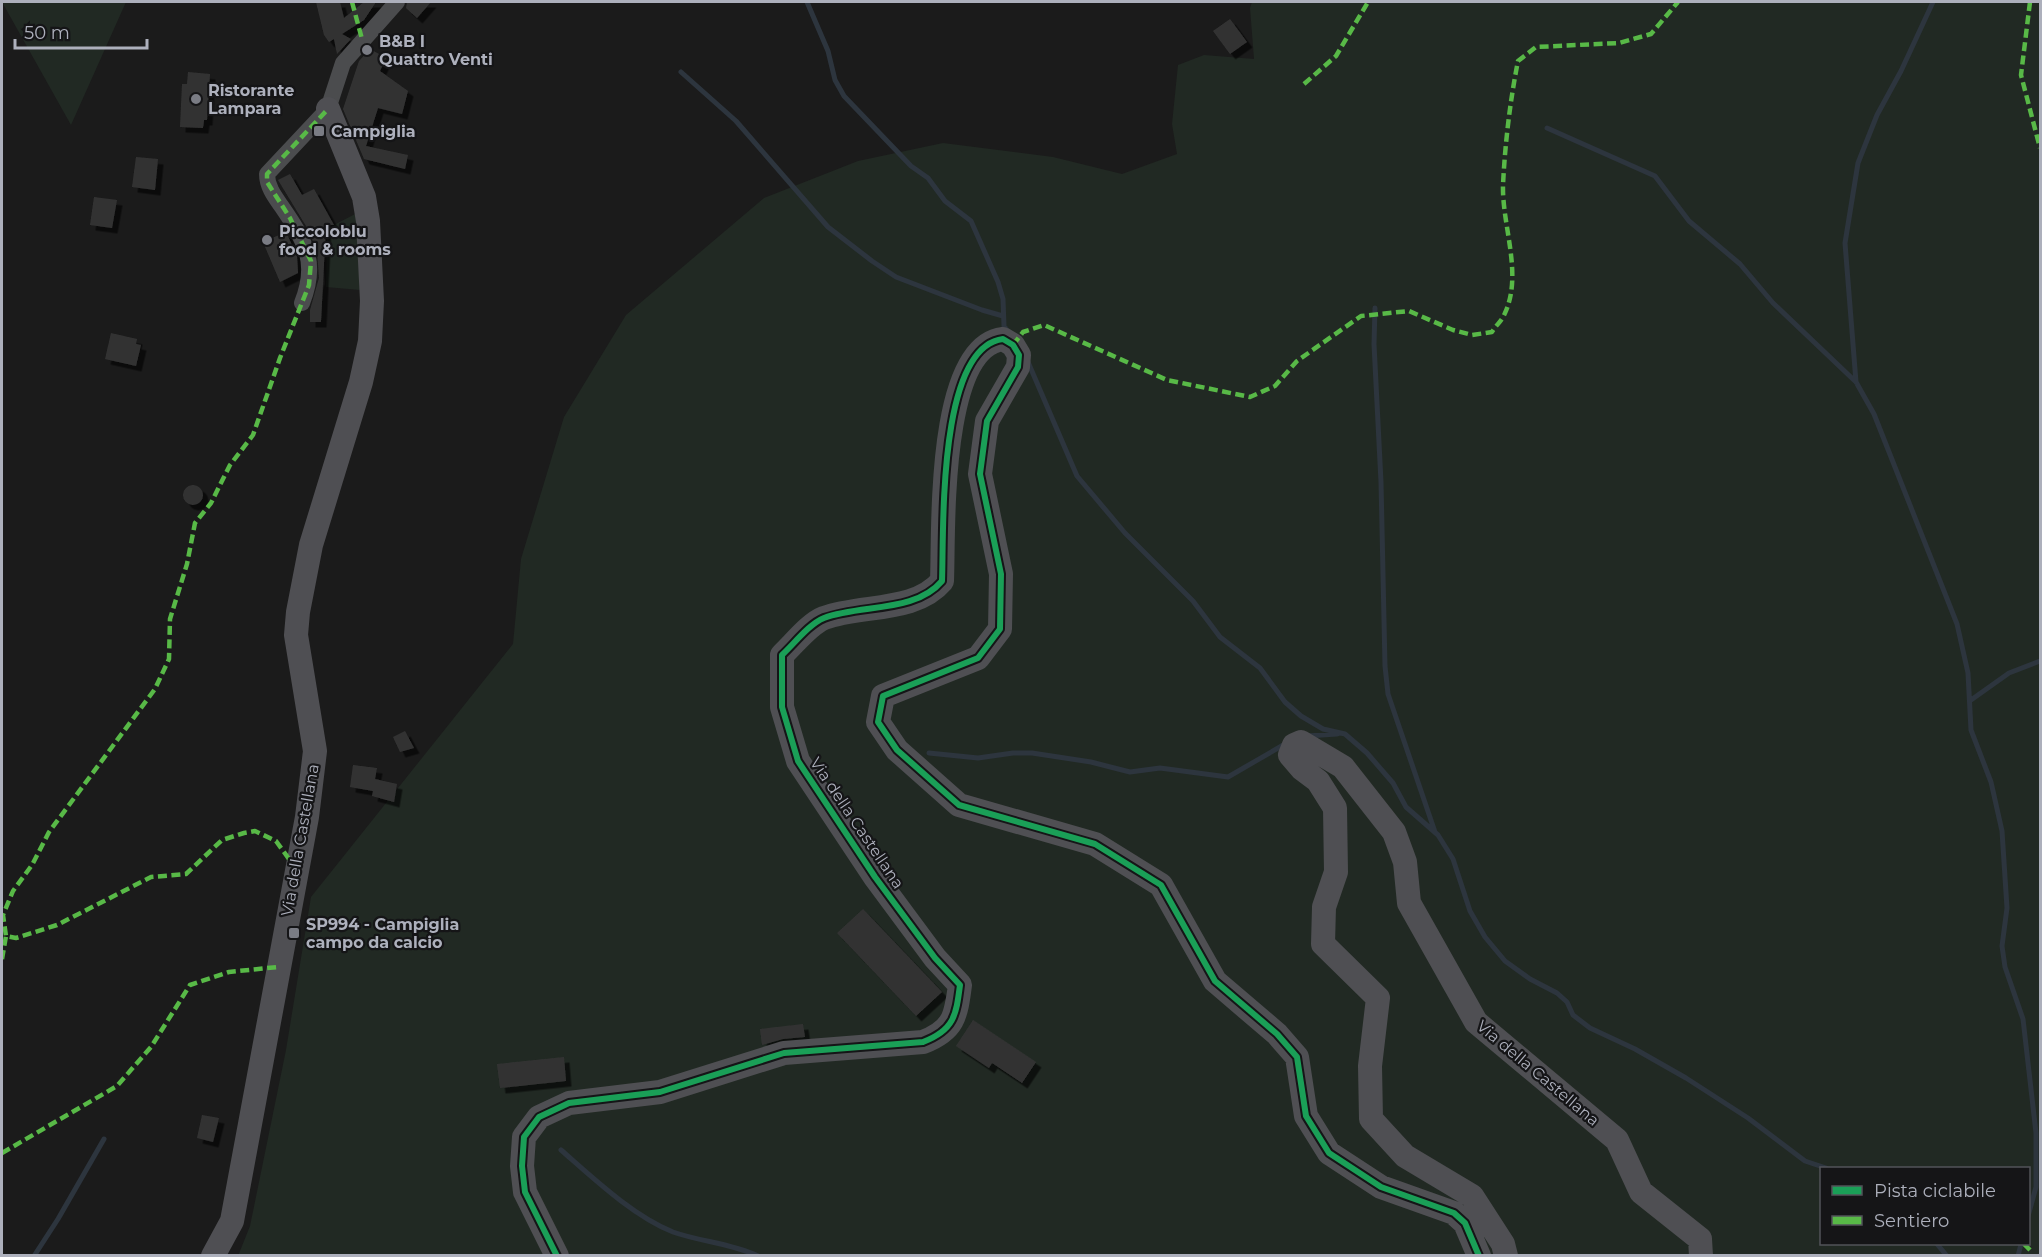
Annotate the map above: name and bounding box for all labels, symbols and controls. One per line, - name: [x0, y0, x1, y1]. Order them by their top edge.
- scale bar: [15, 12, 147, 50]
- text: 50 m: [24, 22, 70, 44]
- place label: B&B I Quattro Venti: [379, 32, 493, 69]
- marker: B&B I Quattro Venti: [360, 43, 374, 57]
- place label: Ristorante Lampara: [208, 81, 294, 118]
- marker: Ristorante Lampara: [189, 92, 203, 106]
- place label: Campiglia: [331, 122, 416, 141]
- marker: Campiglia: [312, 124, 326, 138]
- place label: Piccoloblu food & rooms: [279, 222, 391, 259]
- marker: Piccoloblu food & rooms: [260, 233, 274, 247]
- street label: Via della Castellana: [806, 754, 908, 892]
- street label: Via della Castellana: [277, 762, 323, 918]
- place label: SP994 - Campiglia campo da calcio: [306, 915, 459, 952]
- marker: SP994 - Campiglia campo da calcio: [287, 926, 301, 940]
- street label: Via della Castellana: [1473, 1016, 1603, 1130]
- legend: [1820, 1167, 2030, 1245]
- text: Pista ciclabile: [1874, 1180, 1996, 1202]
- text: Sentiero: [1874, 1210, 1949, 1232]

